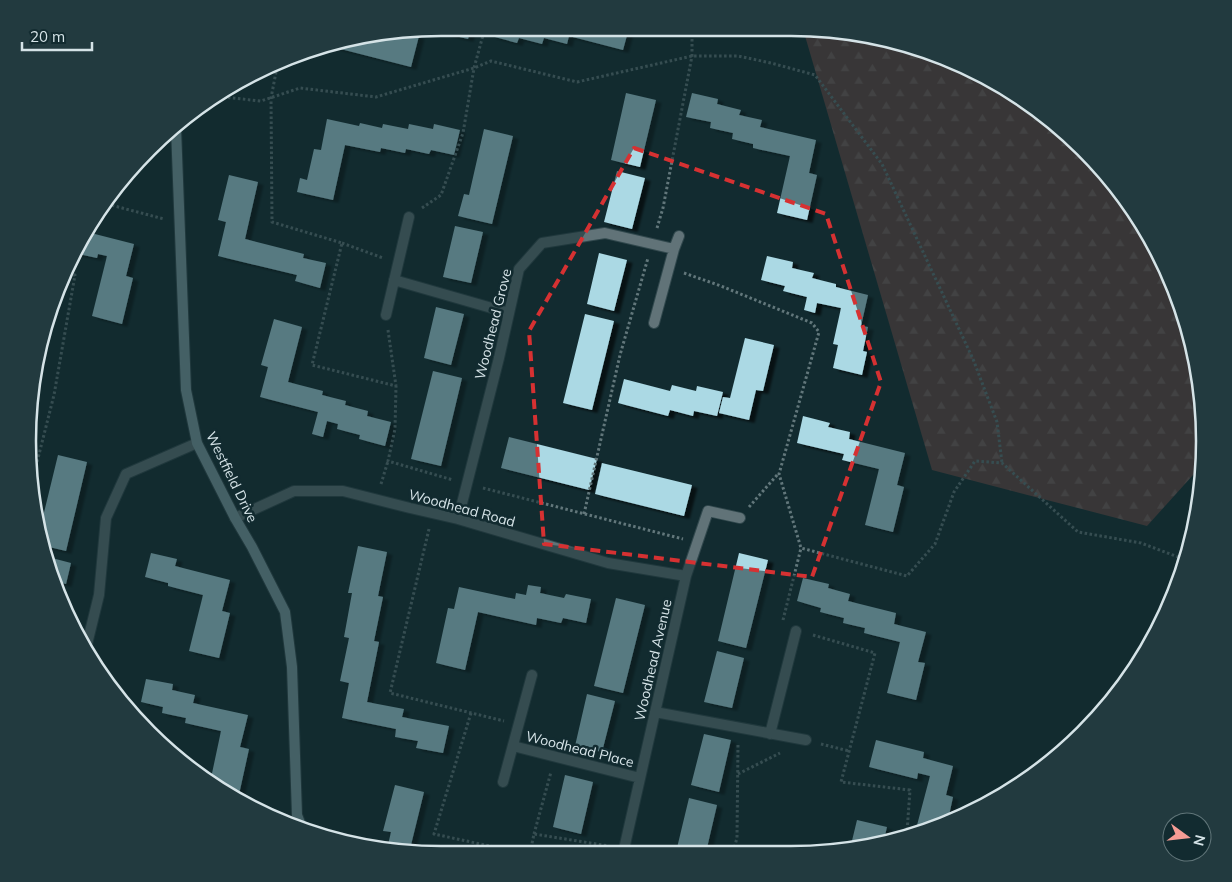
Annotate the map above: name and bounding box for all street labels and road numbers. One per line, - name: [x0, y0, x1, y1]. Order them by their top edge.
- street label: Woodhead Grove: [471, 267, 515, 381]
- street label: Westfield Drive: [202, 429, 262, 525]
- street label: Woodhead Road: [407, 485, 517, 531]
- street label: Woodhead Avenue: [630, 597, 676, 723]
- street label: Woodhead Place: [524, 727, 636, 771]

